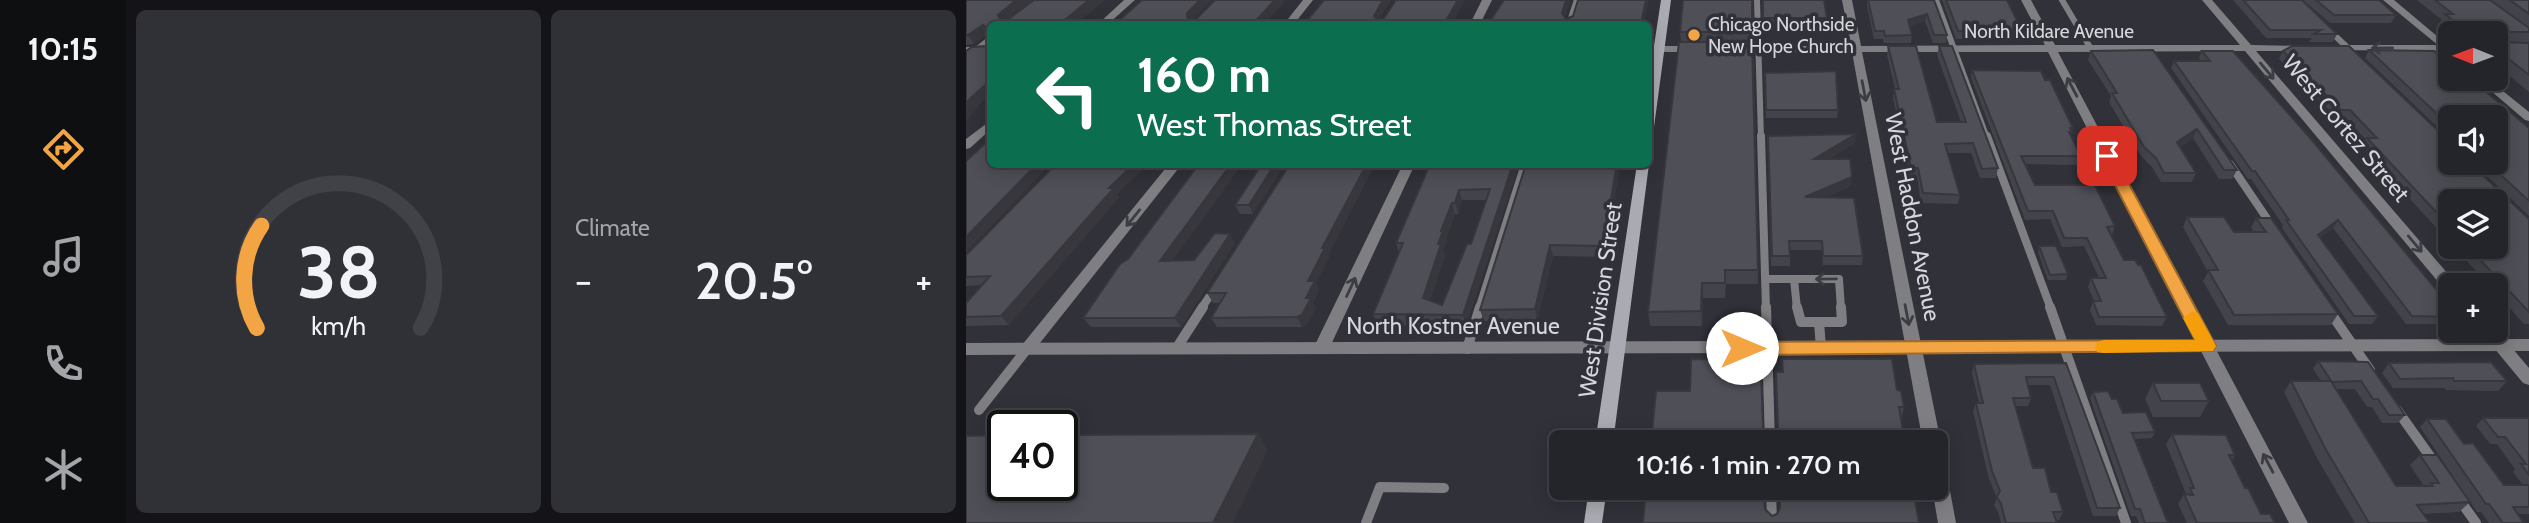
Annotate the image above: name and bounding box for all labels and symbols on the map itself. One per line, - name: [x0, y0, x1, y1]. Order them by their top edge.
- place label: Chicago Northside New Hope Church: [1708, 13, 1855, 58]
- street label: North Kildare Avenue: [1964, 20, 2134, 43]
- north arrow: [2438, 21, 2508, 91]
- marker: Chicago Northside New Hope Church: [1686, 27, 1702, 43]
- one-way arrow: [2371, 41, 2394, 55]
- street label: West Cortez Street: [2276, 49, 2416, 207]
- one-way arrow: [2259, 61, 2275, 79]
- one-way arrow: [2064, 77, 2078, 98]
- one-way arrow: [1858, 79, 1872, 102]
- street label: West Haddon Avenue: [1879, 111, 1947, 324]
- pin: [2077, 126, 2137, 186]
- street label: West Division Street: [1572, 200, 1628, 399]
- one-way arrow: [1126, 208, 1141, 226]
- one-way arrow: [2407, 235, 2423, 253]
- one-way arrow: [1814, 272, 1837, 286]
- one-way arrow: [1344, 277, 1358, 298]
- one-way arrow: [1901, 303, 1914, 326]
- position arrow: [1705, 311, 1779, 385]
- street label: North Kostner Avenue: [1346, 312, 1560, 340]
- speed limit sign: 40: [987, 410, 1078, 501]
- one-way arrow: [2260, 453, 2274, 473]

